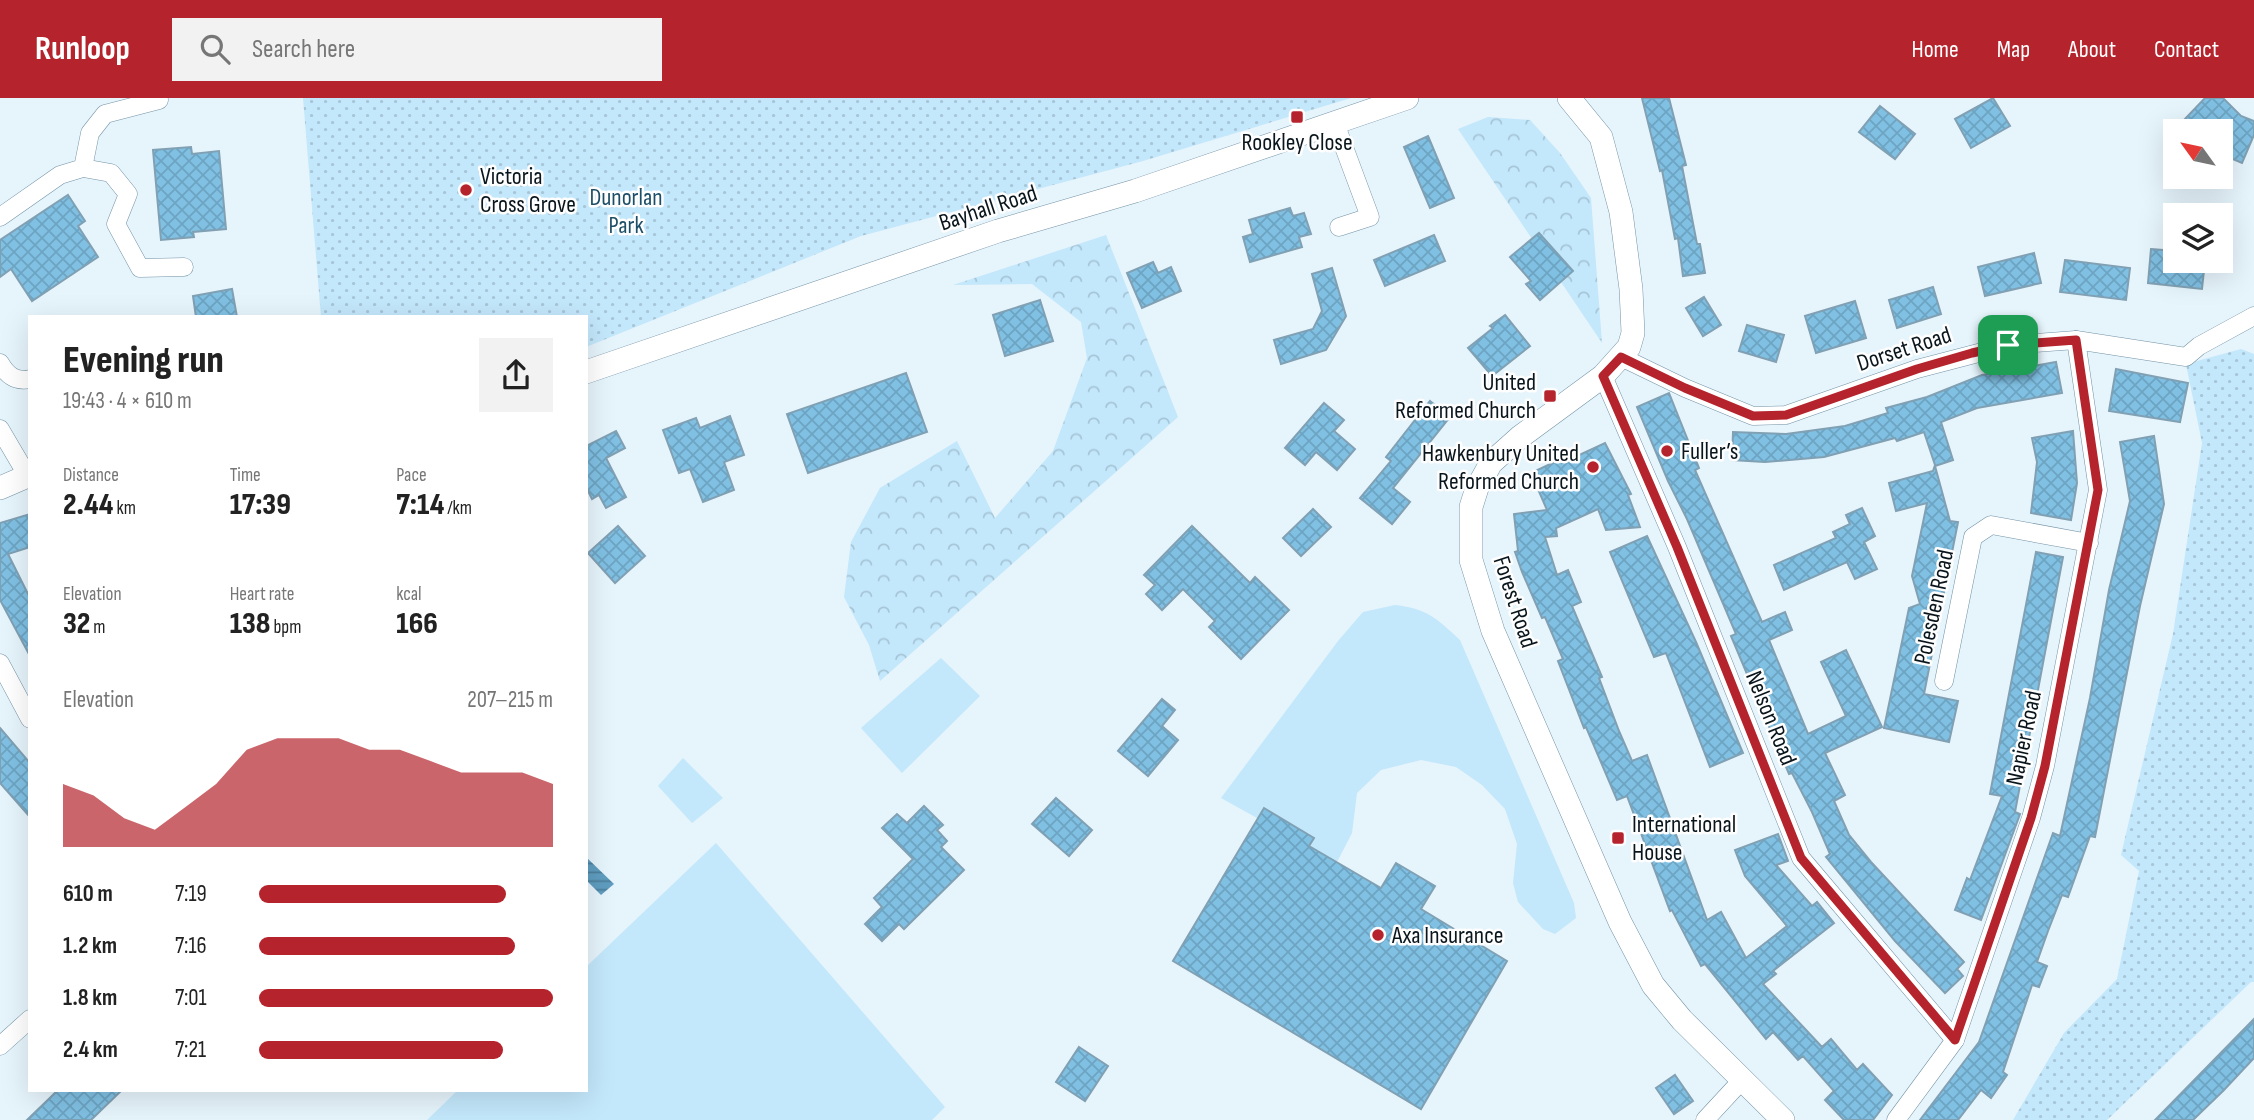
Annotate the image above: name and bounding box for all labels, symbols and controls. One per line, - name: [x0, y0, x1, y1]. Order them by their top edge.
- search box: [172, 18, 662, 81]
- text: Runloop: [35, 29, 130, 69]
- icon: search: [196, 30, 234, 68]
- text: Search here: [252, 34, 355, 65]
- text: Home: [1911, 35, 1959, 64]
- text: Map: [1997, 35, 2030, 64]
- text: About: [2068, 35, 2116, 64]
- text: Contact: [2154, 35, 2219, 64]
- marker: Rookley Close: [1289, 109, 1305, 125]
- north arrow: [2163, 119, 2233, 189]
- map controls: [2163, 119, 2233, 273]
- place label: Rookley Close: [1241, 128, 1353, 157]
- place label: Victoria Cross Grove: [480, 162, 576, 219]
- street label: Bayhall Road: [935, 179, 1041, 237]
- marker: Victoria Cross Grove: [458, 182, 474, 198]
- park label: Dunorlan Park: [590, 183, 662, 240]
- button: layers: [2163, 203, 2233, 273]
- pin: [1978, 315, 2038, 375]
- street label: Dorset Road: [1853, 320, 1955, 378]
- icon: arrive: [1989, 326, 2027, 364]
- text: Evening run: [63, 338, 224, 383]
- button: share: [479, 338, 553, 412]
- place label: United Reformed Church: [1395, 368, 1536, 425]
- text: 19:43 · 4 × 610 m: [63, 387, 192, 415]
- marker: United Reformed Church: [1542, 388, 1558, 404]
- place label: Fuller’s: [1681, 437, 1738, 466]
- place label: Hawkenbury United Reformed Church: [1422, 439, 1579, 496]
- marker: Fuller’s: [1659, 443, 1675, 459]
- marker: Hawkenbury United Reformed Church: [1585, 459, 1601, 475]
- text: Distance: [63, 464, 119, 487]
- text: Time: [230, 464, 261, 487]
- text: Pace: [396, 464, 427, 487]
- text: 2.44: [63, 487, 113, 523]
- text: 17:39: [230, 487, 291, 523]
- text: 7:14: [396, 487, 444, 523]
- text: km: [113, 497, 136, 520]
- text: /km: [444, 497, 472, 520]
- street label: Polesden Road: [1908, 547, 1960, 667]
- street label: Forest Road: [1487, 553, 1543, 651]
- text: Elevation: [63, 583, 122, 606]
- text: Heart rate: [230, 583, 295, 606]
- text: kcal: [396, 583, 421, 606]
- text: 32: [63, 606, 90, 642]
- text: 138: [230, 606, 270, 642]
- text: 166: [396, 606, 438, 642]
- text: m: [90, 616, 106, 639]
- text: bpm: [270, 616, 301, 639]
- street label: Nelson Road: [1739, 667, 1803, 769]
- text: Elevation: [63, 686, 134, 714]
- text: 207–215 m: [467, 686, 553, 714]
- street label: Napier Road: [2000, 688, 2048, 788]
- place label: International House: [1632, 810, 1736, 867]
- marker: International House: [1610, 830, 1626, 846]
- text: 610 m: [63, 880, 113, 908]
- text: 7:19: [175, 880, 207, 908]
- place label: Axa Insurance: [1391, 921, 1503, 950]
- marker: Axa Insurance: [1370, 927, 1386, 943]
- text: 1.2 km: [63, 932, 117, 960]
- text: 7:16: [175, 932, 207, 960]
- text: 1.8 km: [63, 984, 117, 1012]
- text: 7:01: [175, 984, 207, 1012]
- text: 2.4 km: [63, 1036, 118, 1064]
- text: 7:21: [175, 1036, 206, 1064]

